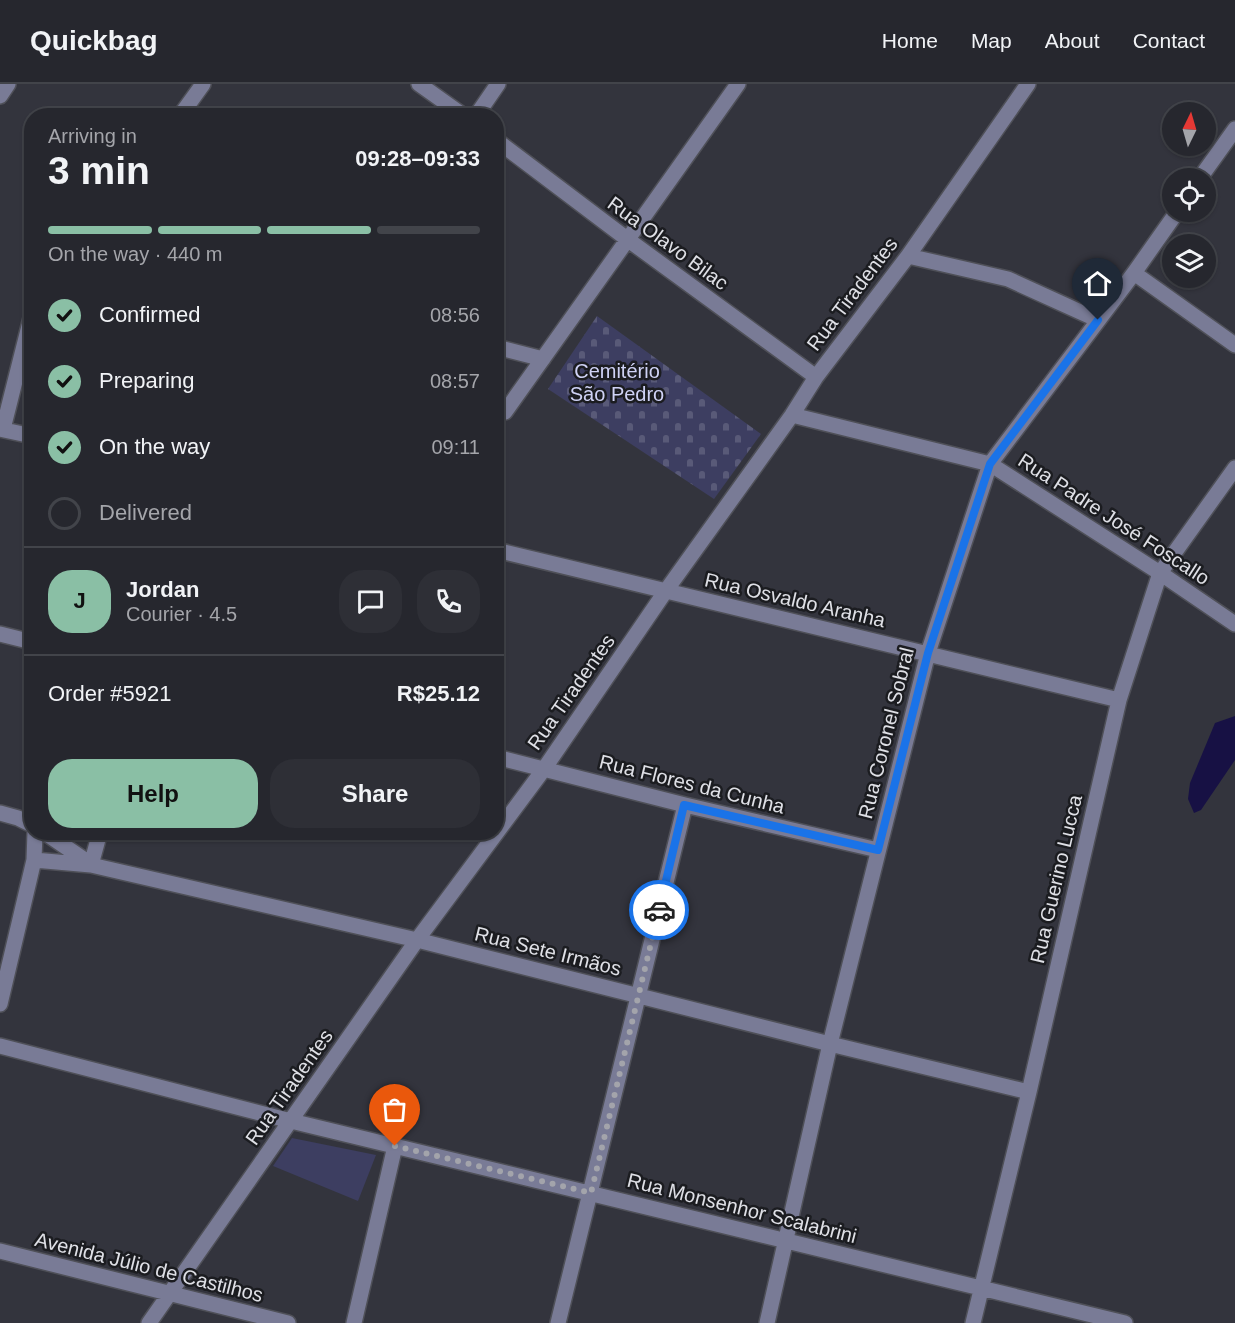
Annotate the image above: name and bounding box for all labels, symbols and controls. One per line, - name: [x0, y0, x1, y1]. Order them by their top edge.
- text: Quickbag: [30, 25, 158, 56]
- text: Home: [882, 29, 938, 52]
- text: Map: [971, 29, 1012, 52]
- text: About: [1045, 29, 1100, 52]
- text: Contact: [1133, 29, 1205, 52]
- north arrow: [1162, 102, 1216, 156]
- map controls: [1162, 102, 1216, 288]
- text: Arriving in: [48, 125, 137, 147]
- text: 09:28–09:33: [355, 146, 480, 171]
- text: 3 min: [48, 149, 150, 192]
- button: locate: [1162, 168, 1216, 222]
- street label: Rua Olavo Bilac: [604, 192, 732, 294]
- street label: Rua Tiradentes: [802, 233, 902, 355]
- button: layers: [1162, 234, 1216, 288]
- text: On the way · 440 m: [48, 243, 223, 265]
- pin: [1072, 258, 1123, 320]
- icon: home: [1081, 267, 1114, 300]
- icon: check: [48, 299, 81, 332]
- text: Confirmed: [99, 302, 200, 327]
- text: 08:56: [430, 304, 480, 326]
- park label: Cemitério São Pedro: [570, 360, 664, 405]
- icon: check: [48, 365, 81, 398]
- text: Preparing: [99, 368, 194, 393]
- text: 08:57: [430, 370, 480, 392]
- icon: check: [48, 431, 81, 464]
- text: On the way: [99, 434, 210, 459]
- text: 09:11: [431, 436, 480, 458]
- street label: Rua Padre José Foscallo: [1014, 449, 1214, 589]
- text: Delivered: [99, 500, 192, 525]
- street label: Rua Osvaldo Aranha: [703, 569, 888, 632]
- button: chat: [339, 570, 402, 633]
- button: phone: [417, 570, 480, 633]
- text: Jordan: [126, 577, 199, 602]
- text: J: [73, 588, 86, 613]
- text: Courier · 4.5: [126, 603, 237, 625]
- street label: Rua Tiradentes: [523, 630, 619, 754]
- street label: Rua Coronel Sobral: [854, 645, 918, 821]
- text: Order #5921: [48, 681, 172, 706]
- text: R$25.12: [397, 681, 480, 706]
- street label: Rua Flores da Cunha: [597, 750, 788, 818]
- button: Help: [48, 759, 258, 828]
- button: Share: [270, 759, 480, 828]
- street label: Rua Guerino Lucca: [1026, 792, 1086, 965]
- courier: [629, 880, 689, 940]
- icon: car: [643, 894, 676, 927]
- street label: Rua Sete Irmãos: [473, 922, 623, 980]
- street label: Rua Tiradentes: [241, 1025, 337, 1149]
- pin: [369, 1084, 420, 1146]
- icon: bag: [378, 1093, 411, 1126]
- street label: Rua Monsenhor Scalabrini: [625, 1169, 859, 1247]
- street label: Avenida Júlio de Castilhos: [33, 1228, 265, 1306]

